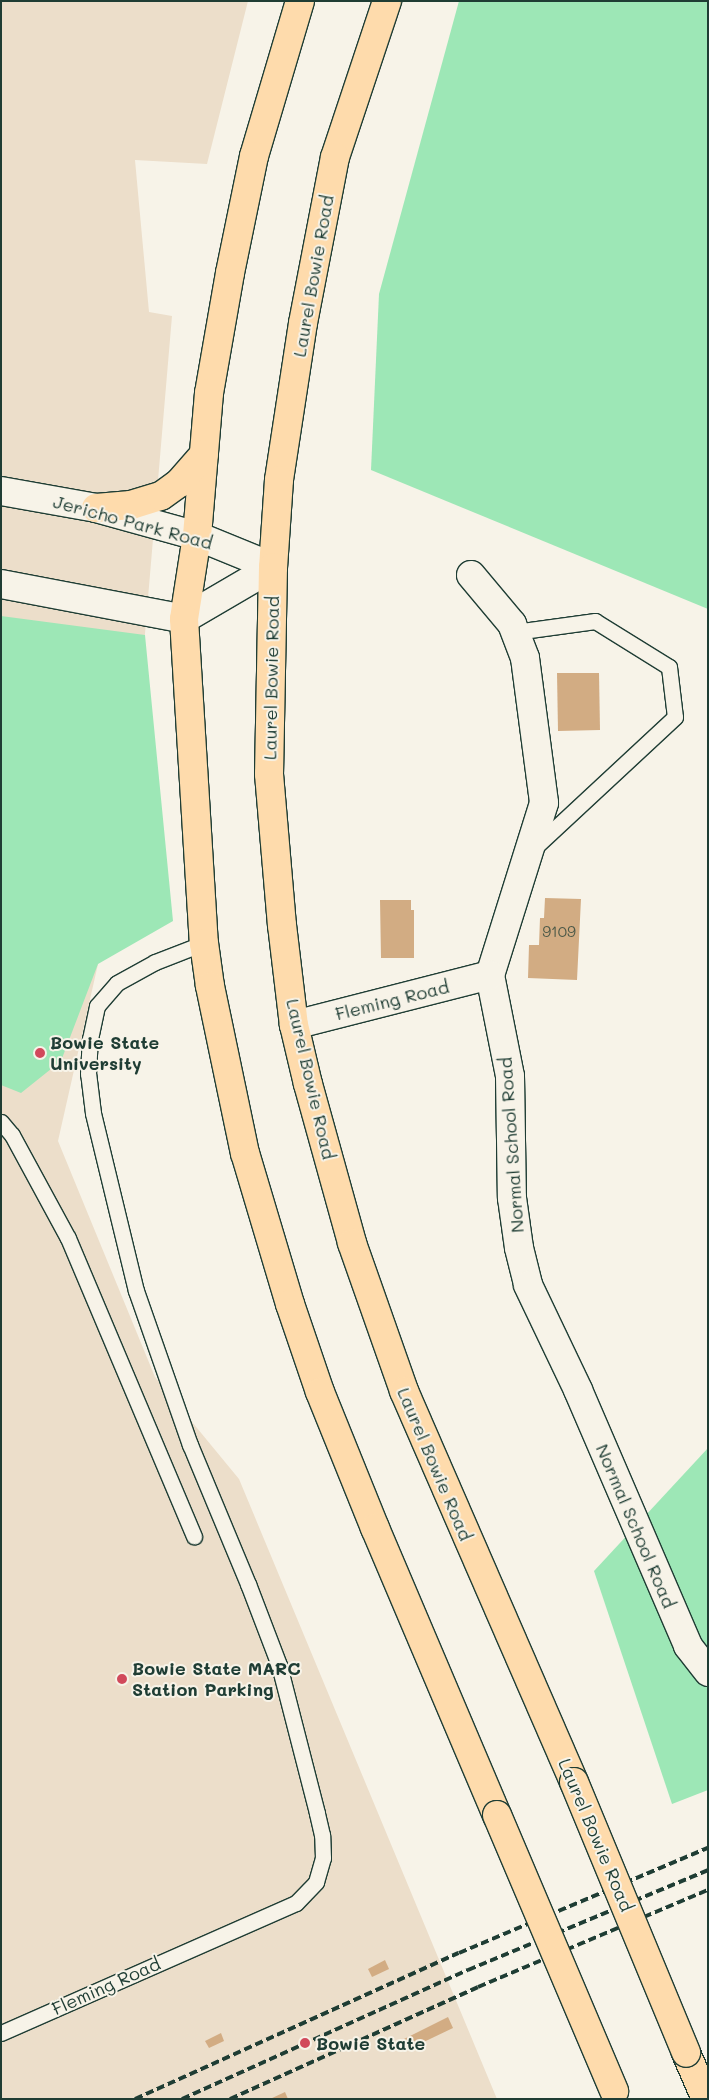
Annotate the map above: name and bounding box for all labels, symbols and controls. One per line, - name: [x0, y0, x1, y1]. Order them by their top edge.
- street label: Laurel Bowie Road: [288, 193, 338, 359]
- street label: Jericho Park Road: [51, 490, 215, 554]
- street label: Laurel Bowie Road: [259, 596, 283, 760]
- house number: 9109: [542, 923, 576, 941]
- street label: Fleming Road: [333, 975, 451, 1025]
- street label: Laurel Bowie Road: [282, 997, 340, 1161]
- place label: Bowie State University: [50, 1032, 159, 1074]
- marker: Bowie State University: [34, 1047, 46, 1059]
- street label: Normal School Road: [494, 1056, 528, 1234]
- street label: Laurel Bowie Road: [393, 1384, 477, 1544]
- street label: Normal School Road: [592, 1441, 680, 1611]
- place label: Bowie State MARC Station Parking: [132, 1658, 301, 1700]
- marker: Bowie State MARC Station Parking: [116, 1673, 128, 1685]
- street label: Laurel Bowie Road: [554, 1755, 638, 1915]
- street label: Fleming Road: [48, 1952, 164, 2020]
- place label: Bowie State: [316, 2032, 425, 2054]
- marker: Bowie State: [298, 2036, 312, 2050]

